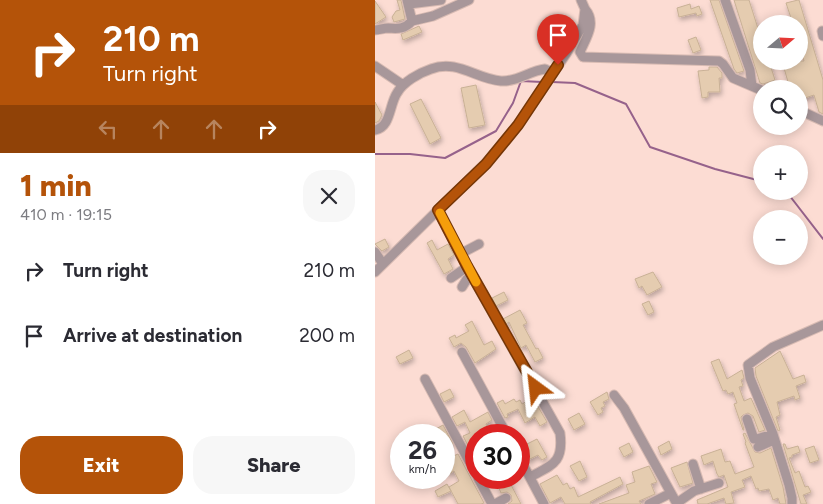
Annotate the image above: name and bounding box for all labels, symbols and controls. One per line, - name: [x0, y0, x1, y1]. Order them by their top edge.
- pin: [537, 14, 579, 65]
- north arrow: [753, 15, 807, 70]
- map controls: [753, 15, 808, 265]
- text: 210 m: [103, 18, 200, 60]
- icon: right: [20, 20, 85, 85]
- icon: arrive: [544, 21, 572, 49]
- text: Turn right: [103, 60, 198, 87]
- button: search: [753, 80, 808, 135]
- icon: left: [94, 115, 122, 143]
- icon: ahead: [147, 115, 175, 143]
- icon: ahead: [200, 115, 228, 143]
- icon: right: [253, 115, 281, 143]
- button: +: [753, 145, 808, 200]
- text: 1 min: [20, 167, 92, 204]
- button: close: [303, 170, 355, 222]
- text: 410 m · 19:15: [20, 205, 112, 224]
- button: −: [753, 210, 808, 265]
- icon: right: [20, 257, 48, 285]
- text: Turn right: [63, 259, 149, 282]
- text: 210 m: [303, 259, 355, 282]
- icon: arrive: [20, 322, 48, 350]
- text: Arrive at destination: [63, 324, 242, 347]
- text: 200 m: [299, 324, 355, 347]
- position arrow: [509, 361, 561, 413]
- speed limit sign: 30: [465, 424, 530, 489]
- text: 26: [408, 435, 437, 465]
- button: Exit: [20, 436, 183, 494]
- button: Share: [193, 436, 355, 494]
- text: km/h: [409, 462, 436, 476]

